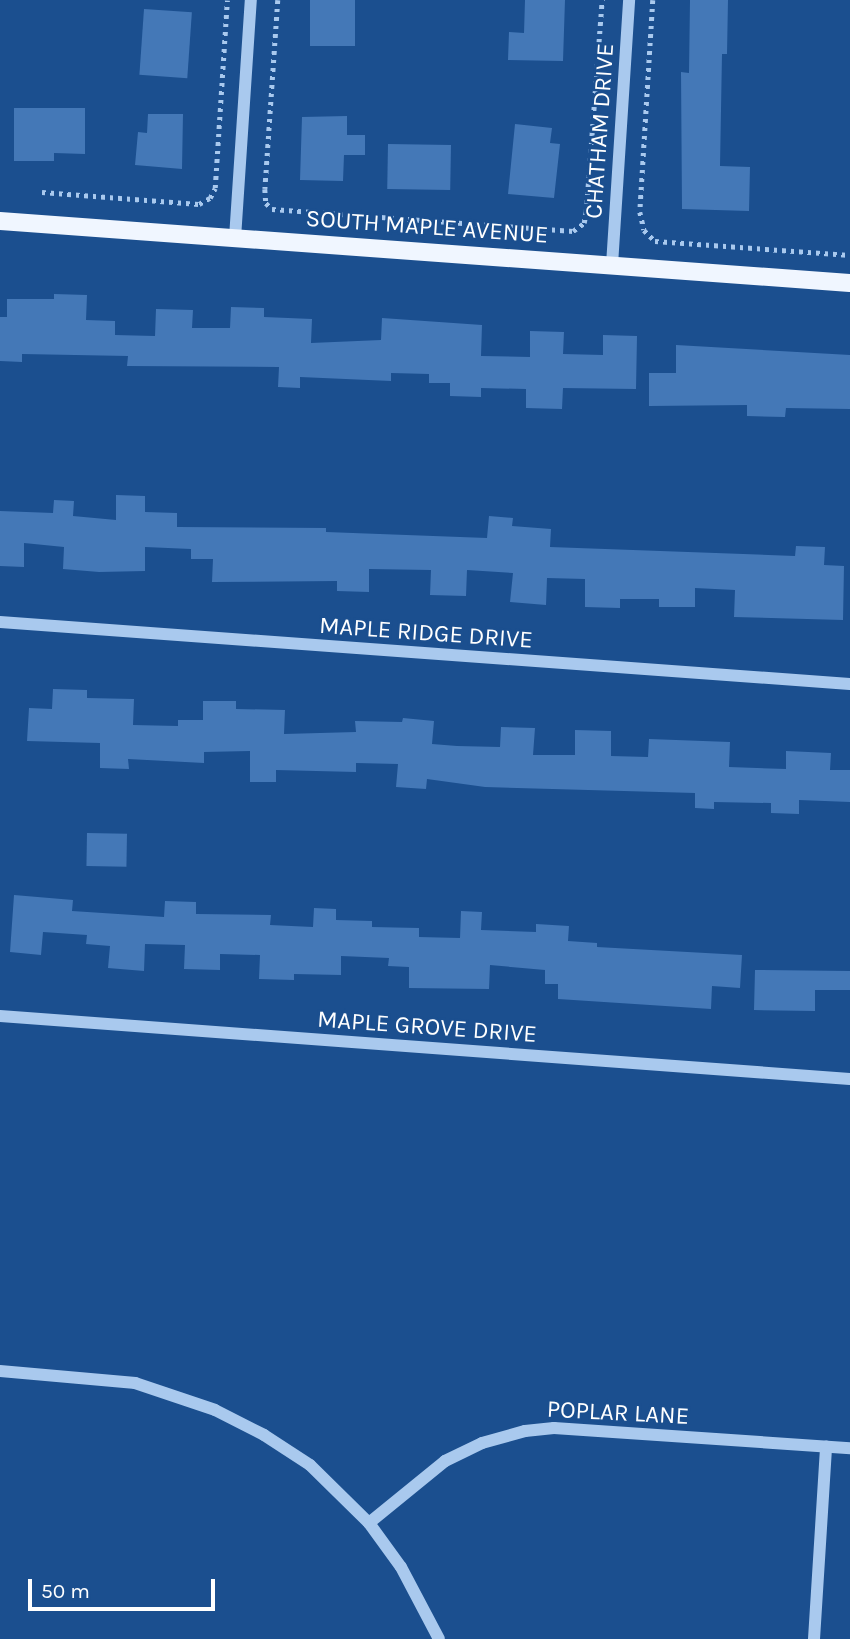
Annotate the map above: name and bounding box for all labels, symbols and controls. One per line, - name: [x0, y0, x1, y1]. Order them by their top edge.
- street label: CHATHAM DRIVE: [580, 42, 620, 220]
- street label: SOUTH MAPLE AVENUE: [305, 204, 549, 250]
- street label: MAPLE RIDGE DRIVE: [318, 611, 534, 655]
- street label: MAPLE GROVE DRIVE: [316, 1005, 538, 1049]
- street label: POPLAR LANE: [546, 1395, 690, 1431]
- scale bar: [32, 1566, 219, 1610]
- text: 50 m: [41, 1579, 90, 1603]

